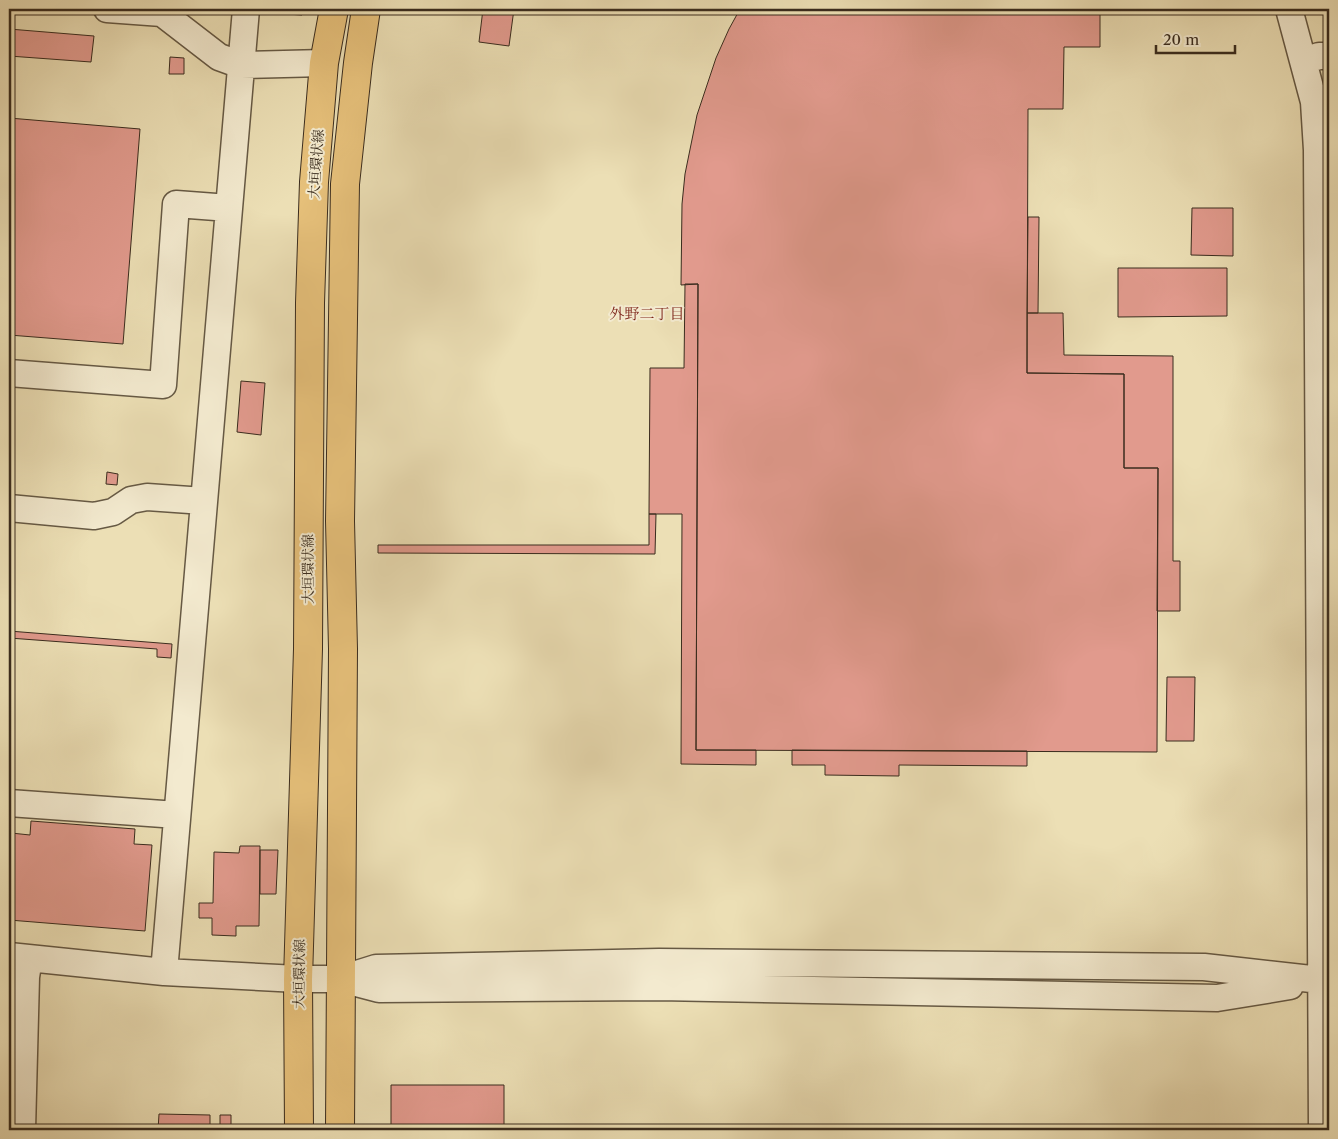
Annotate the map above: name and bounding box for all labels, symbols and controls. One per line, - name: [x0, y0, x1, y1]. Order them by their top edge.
- scale bar: [1156, 22, 1234, 54]
- text: 20 m: [1163, 30, 1199, 49]
- street label: 大垣環状線: [305, 128, 327, 200]
- district label: 外野二丁目: [609, 304, 685, 323]
- street label: 大垣環状線: [299, 534, 317, 604]
- street label: 大垣環状線: [289, 939, 309, 1009]

